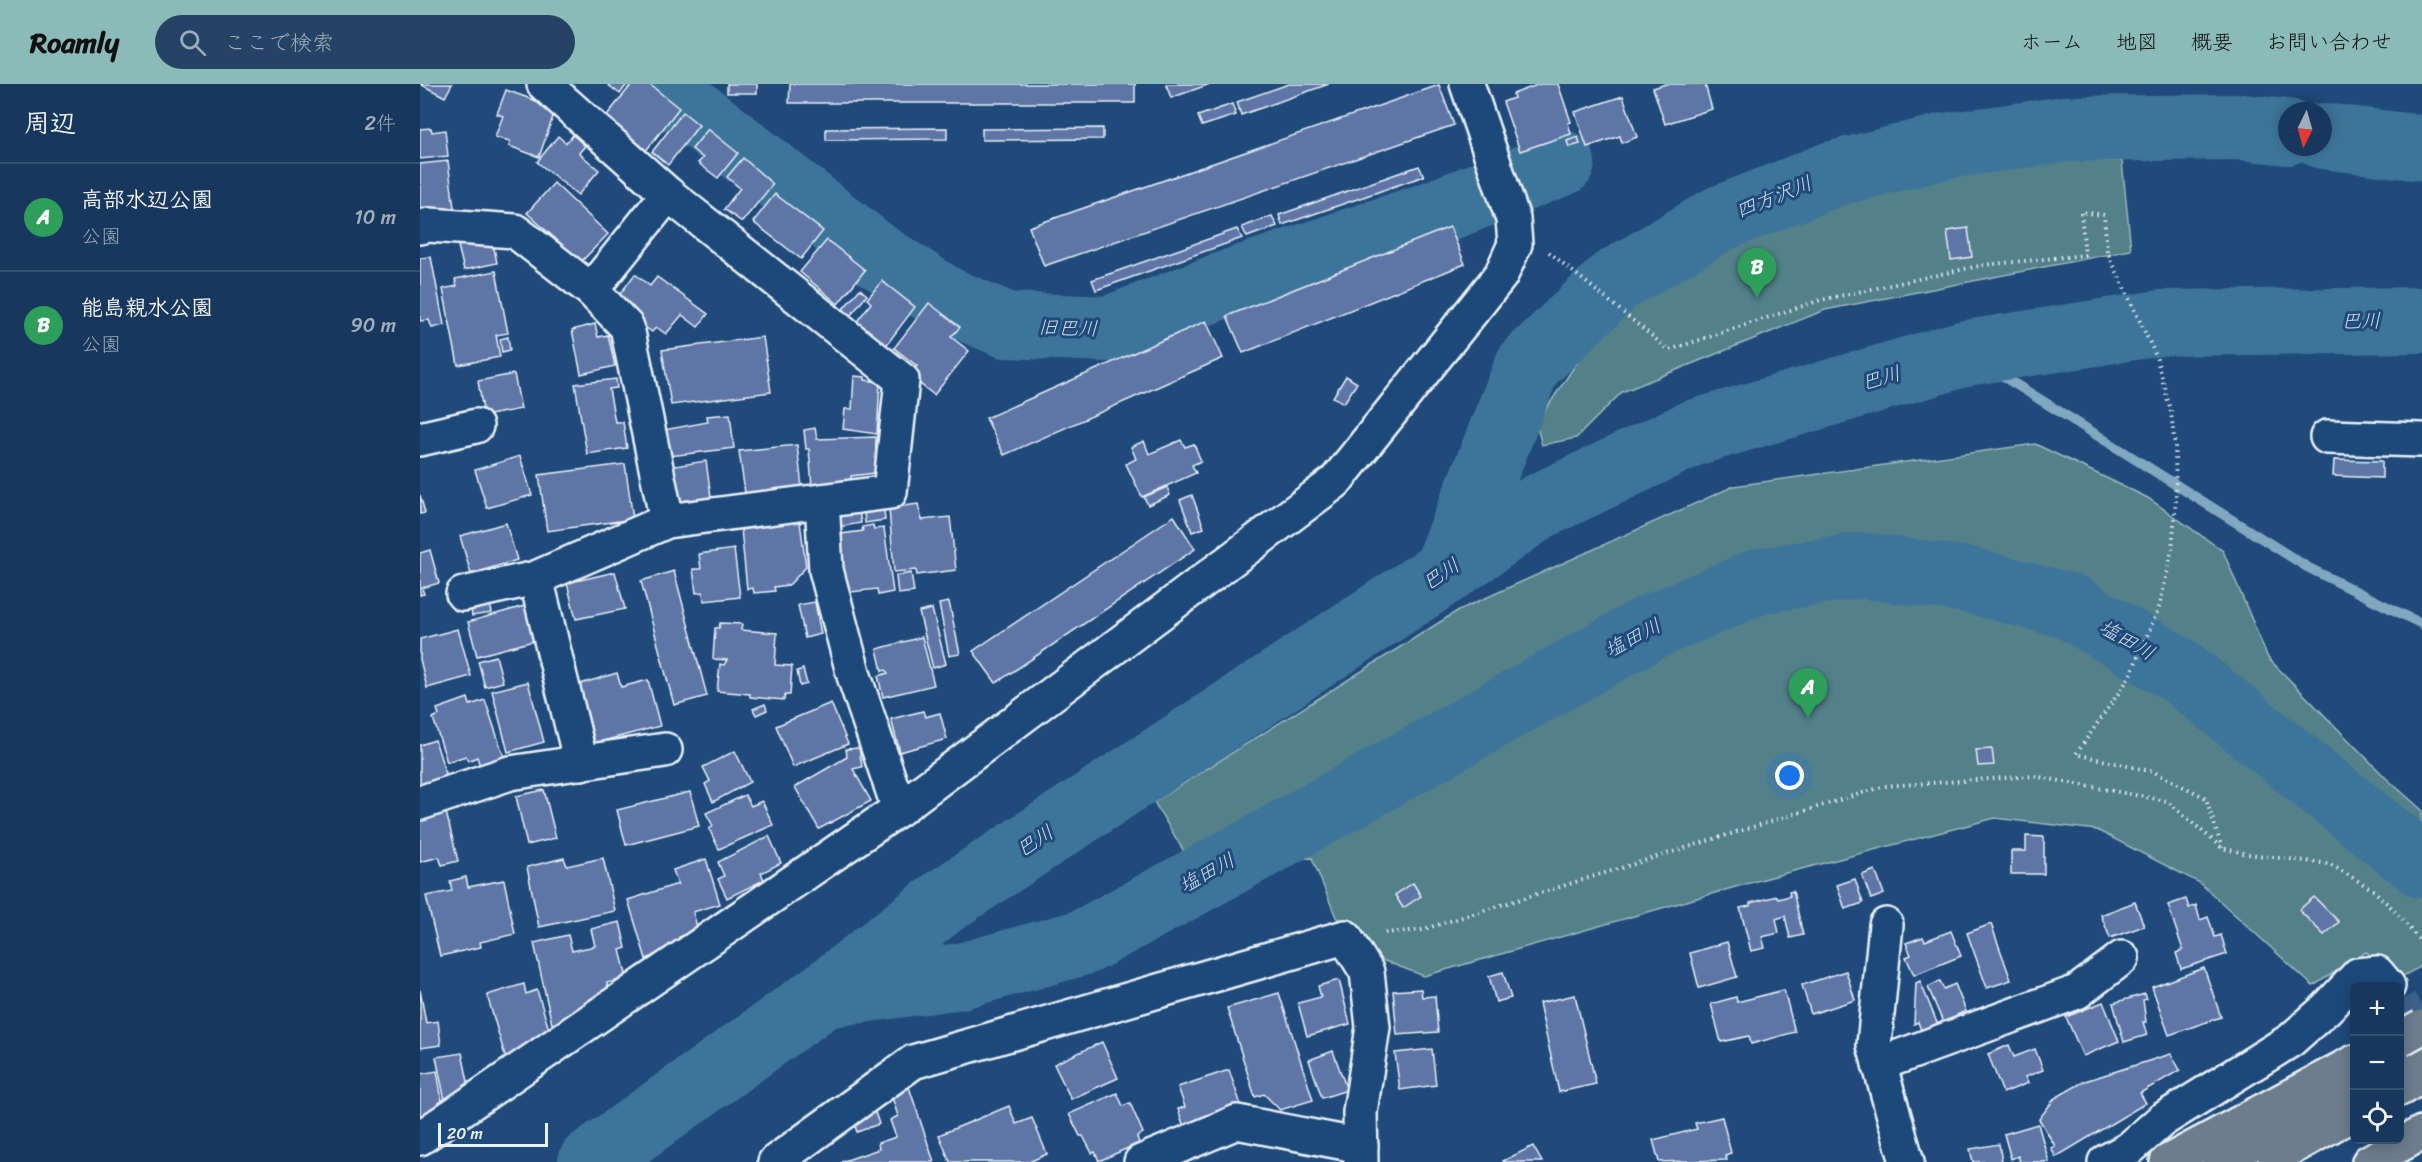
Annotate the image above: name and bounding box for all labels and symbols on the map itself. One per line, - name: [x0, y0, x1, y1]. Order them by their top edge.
- north arrow: [2278, 102, 2332, 156]
- water label: 四方沢川: [1730, 166, 1818, 228]
- pin: B: [1738, 248, 1776, 298]
- water label: 巴川: [2341, 303, 2381, 339]
- water label: 旧巴川: [1037, 309, 1099, 347]
- water label: 巴川: [1857, 356, 1905, 400]
- water label: 巴川: [1415, 548, 1467, 600]
- water label: 塩田川: [1598, 608, 1668, 668]
- water label: 塩田川: [2092, 610, 2162, 670]
- pin: A: [1788, 668, 1828, 718]
- your location: [1775, 761, 1804, 790]
- water label: 巴川: [1009, 815, 1061, 867]
- water label: 塩田川: [1172, 843, 1242, 903]
- scale bar: [438, 1120, 548, 1148]

